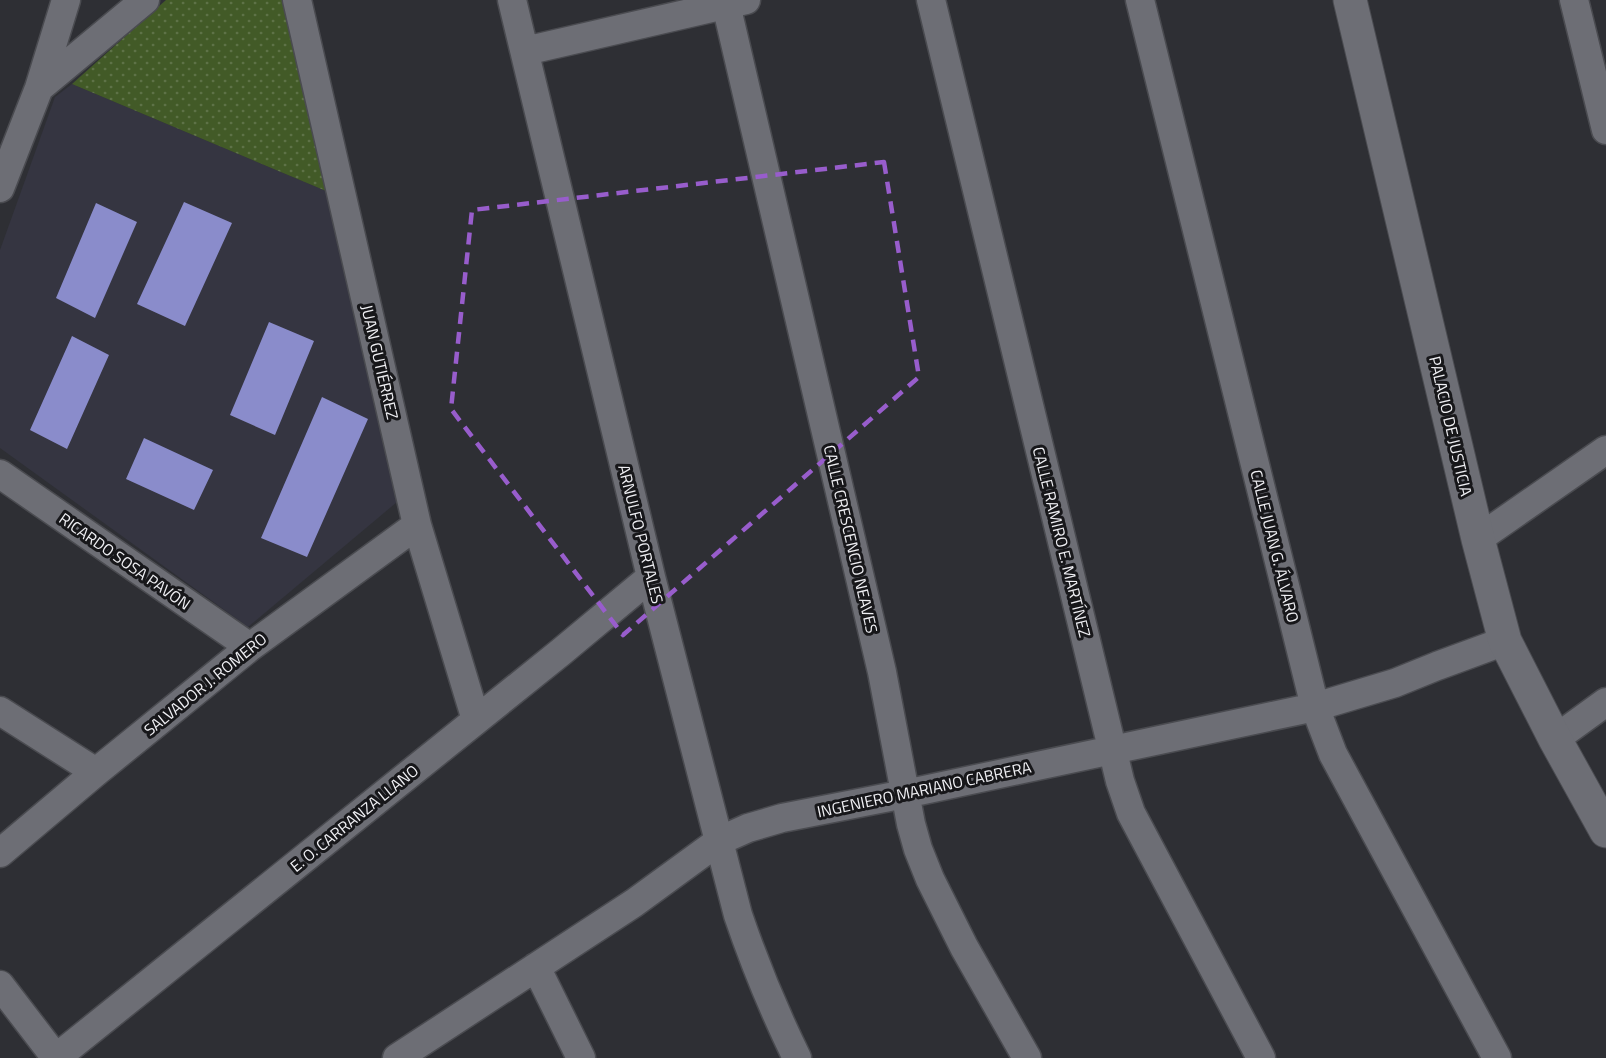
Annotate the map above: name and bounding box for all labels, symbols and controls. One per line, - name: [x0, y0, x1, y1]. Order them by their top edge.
- street label: JUAN GUTIÉRREZ: [355, 302, 405, 422]
- street label: PALACIO DE JUSTICIA: [1423, 354, 1479, 499]
- street label: CALLE CRESCENCIO NEAVES: [818, 442, 884, 636]
- street label: CALLE RAMIRO E. MARTÍNEZ: [1027, 444, 1097, 640]
- street label: ARNULFO PORTALES: [612, 462, 670, 606]
- street label: CALLE JUAN G. ÁLVARO: [1244, 467, 1306, 625]
- street label: RICARDO SOSA PAVÓN: [54, 507, 196, 615]
- street label: SALVADOR J. ROMERO: [138, 627, 272, 741]
- street label: INGENIERO MARIANO CABRERA: [815, 754, 1034, 823]
- street label: E. O. CARRANZA LLANO: [285, 759, 423, 877]

